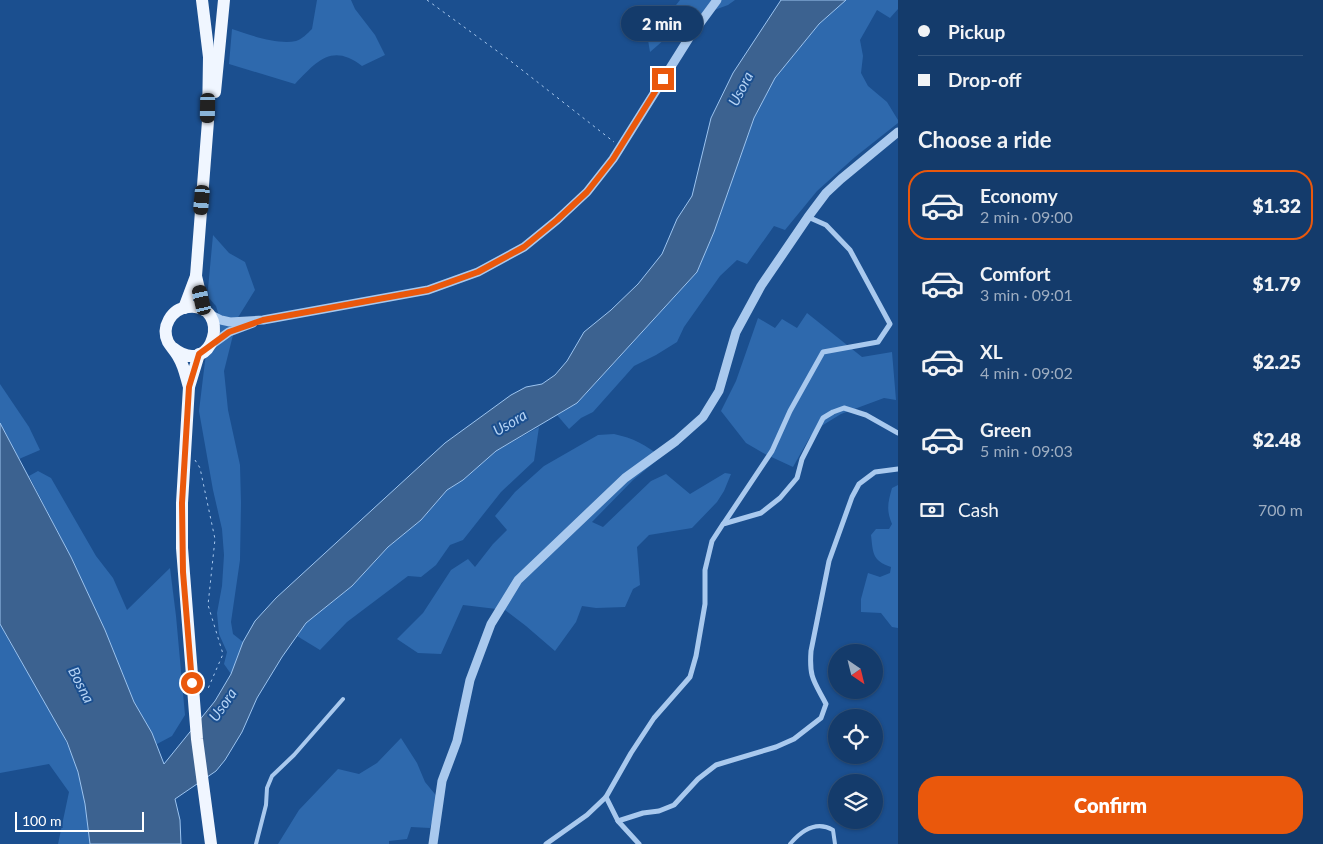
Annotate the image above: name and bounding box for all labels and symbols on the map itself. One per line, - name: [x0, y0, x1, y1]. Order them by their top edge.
- callout: 2 min: [622, 7, 704, 42]
- route end: [652, 68, 674, 90]
- water label: Usora: [724, 68, 756, 109]
- car: [200, 93, 215, 123]
- car: [193, 184, 210, 216]
- car: [191, 284, 212, 316]
- water label: Usora: [489, 405, 530, 439]
- north arrow: [828, 644, 882, 699]
- water label: Bosna: [65, 663, 99, 706]
- route start: [181, 672, 203, 694]
- water label: Usora: [204, 684, 240, 724]
- scale bar: [15, 809, 144, 832]

